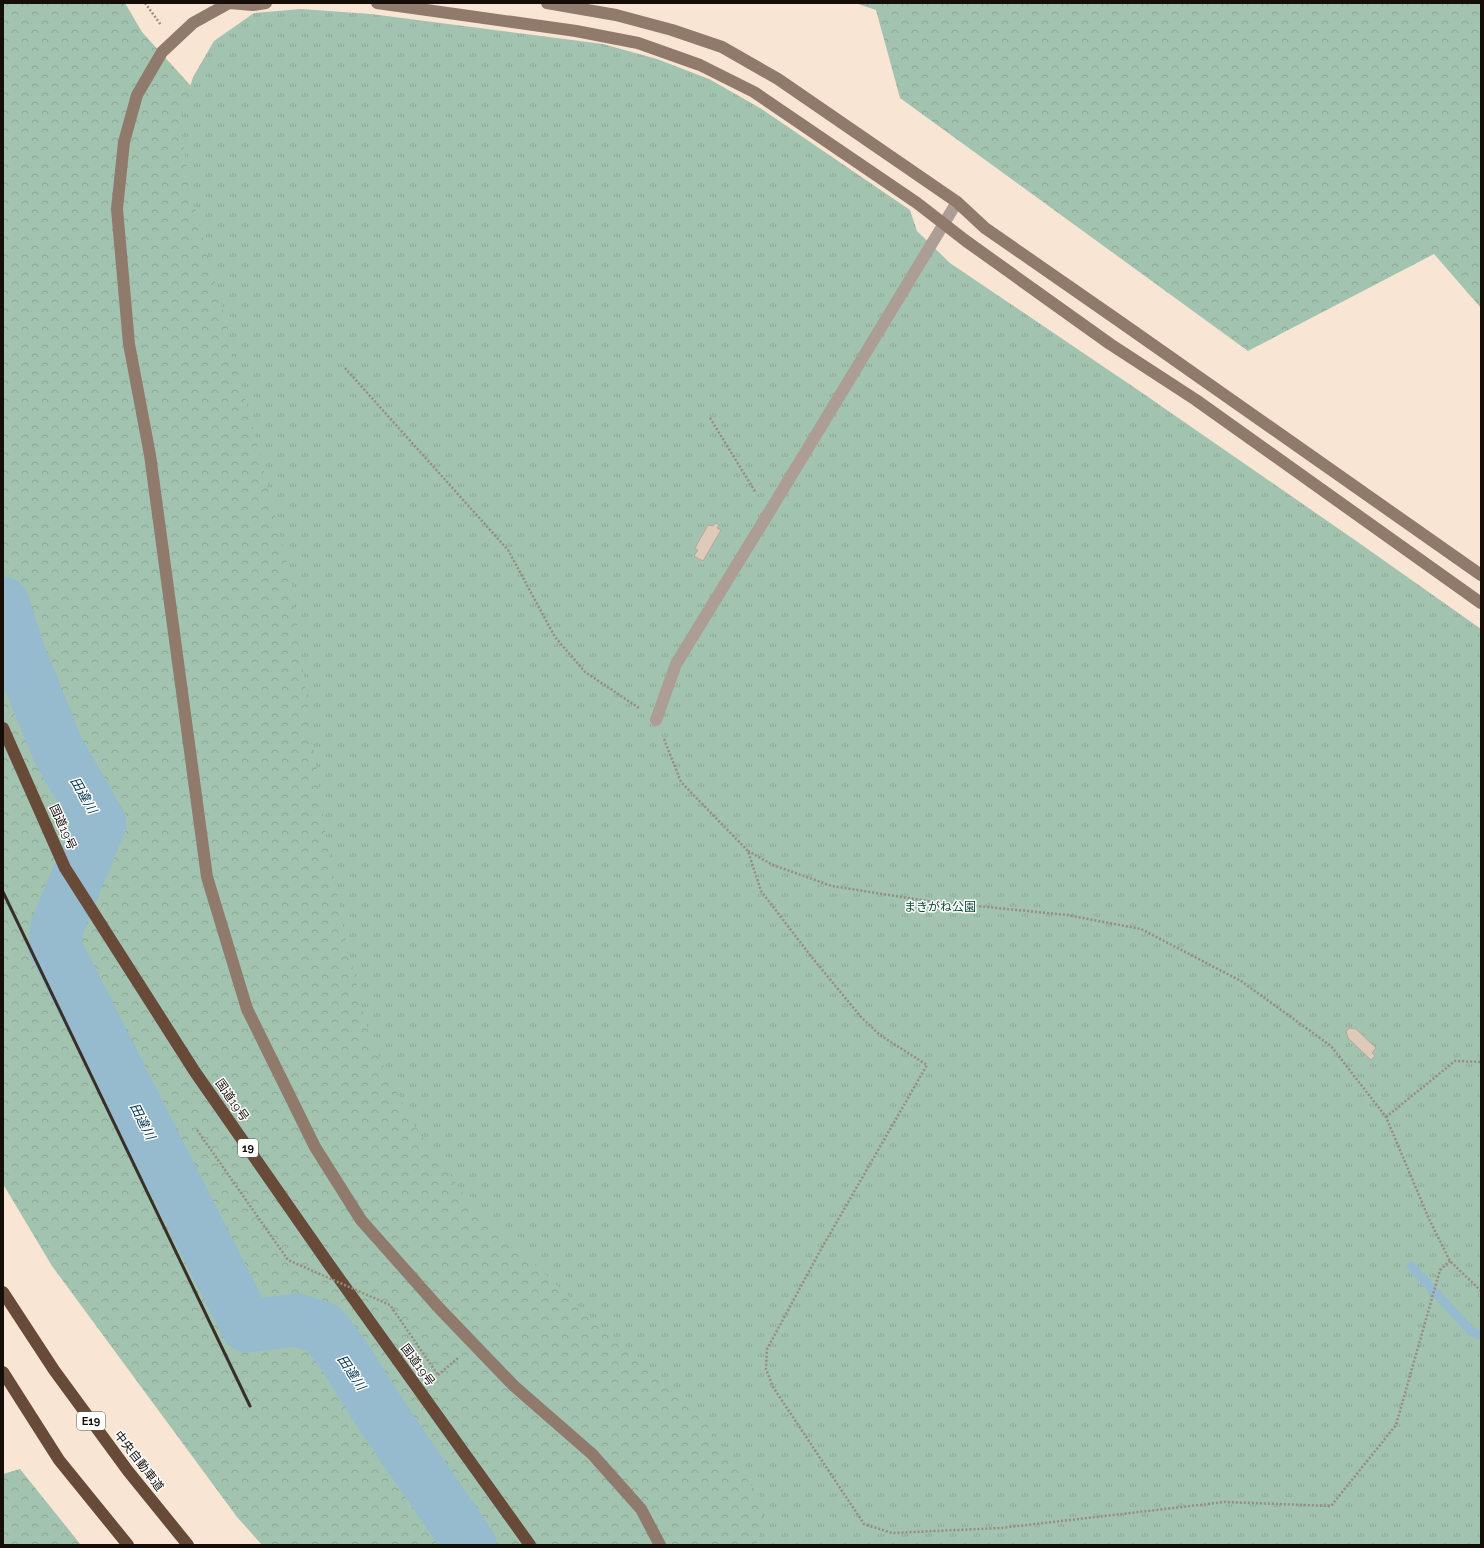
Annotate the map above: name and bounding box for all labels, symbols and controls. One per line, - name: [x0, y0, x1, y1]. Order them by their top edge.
- water label: 田違川: [67, 775, 101, 818]
- street label: 国道19号: [47, 802, 79, 852]
- park label: まきがね公園: [904, 900, 976, 914]
- street label: 国道19号: [212, 1076, 252, 1124]
- water label: 田違川: [127, 1100, 159, 1144]
- road number: 19: [238, 1139, 258, 1157]
- street label: 国道19号: [398, 1341, 438, 1389]
- water label: 田違川: [334, 1352, 370, 1394]
- road number: E19: [77, 1412, 105, 1430]
- street label: 中央自動車道: [111, 1428, 167, 1494]

